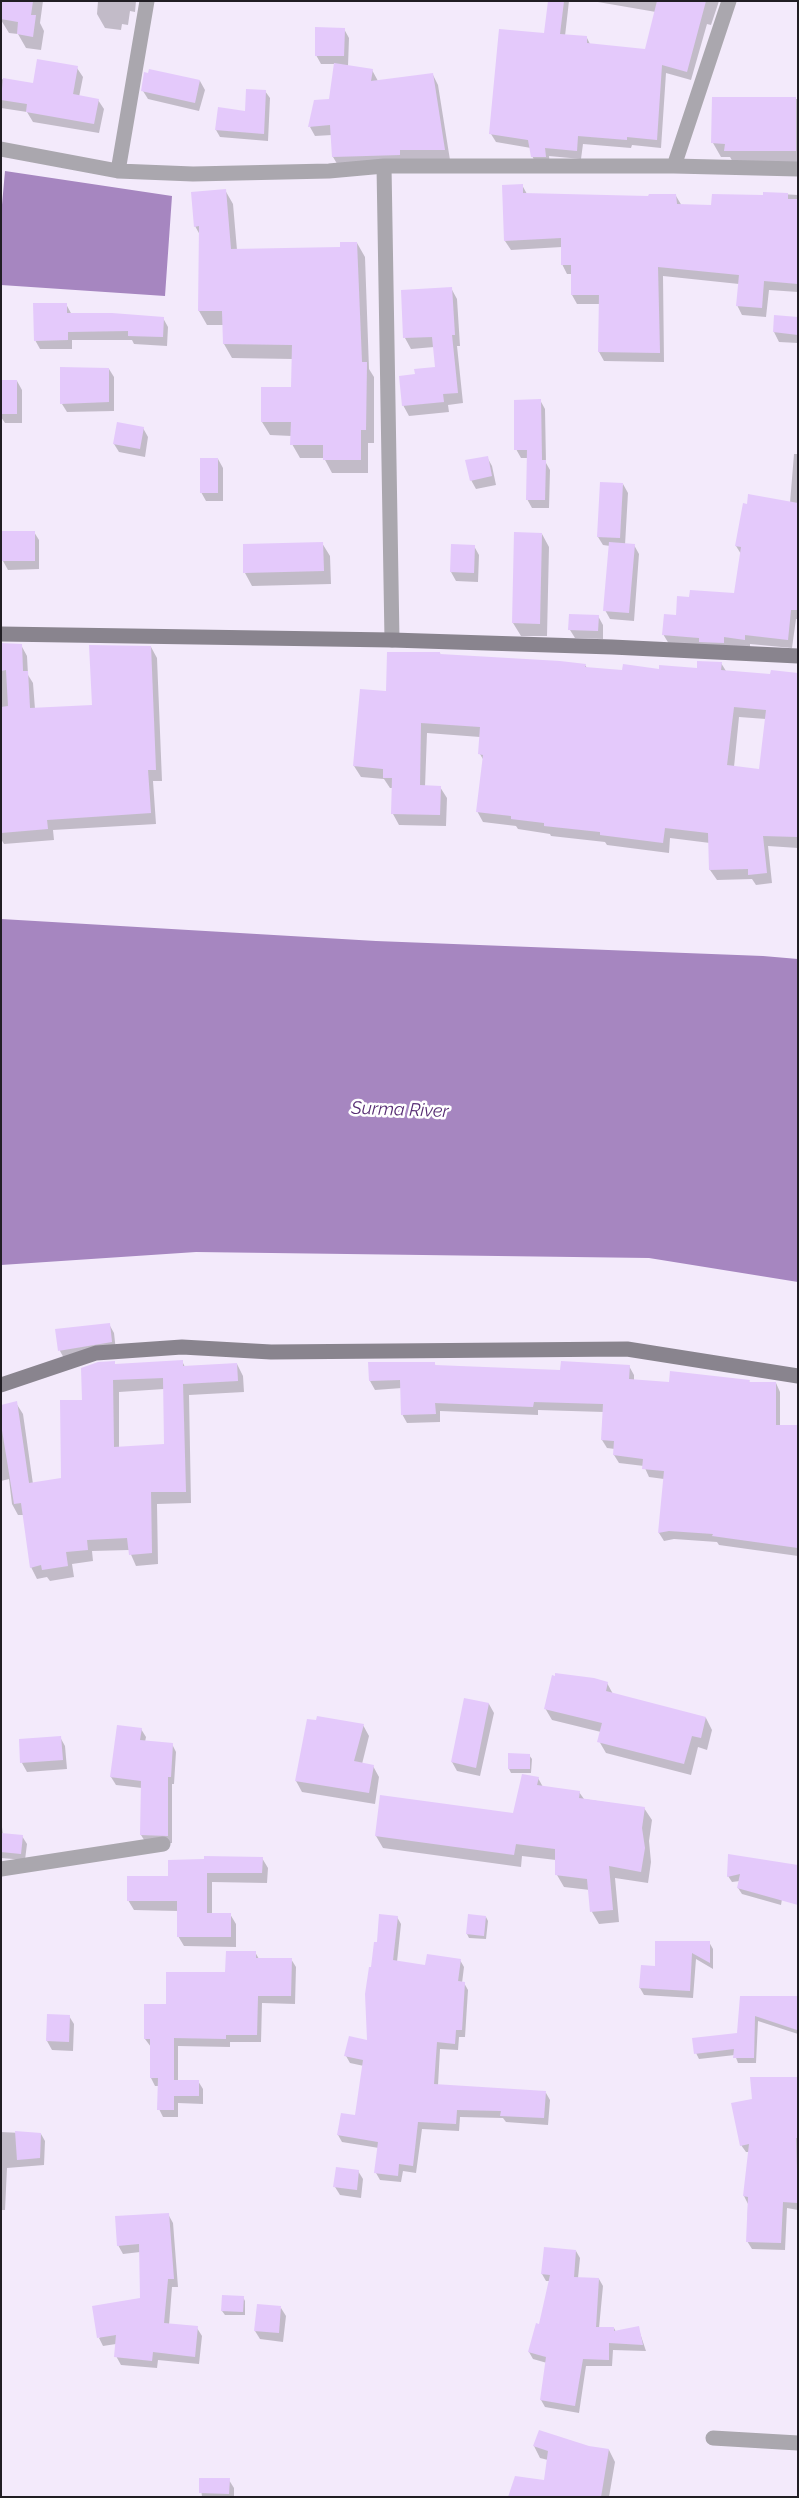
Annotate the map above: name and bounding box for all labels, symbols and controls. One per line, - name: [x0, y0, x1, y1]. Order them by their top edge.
- water label: Surma River: [351, 1098, 449, 1122]

